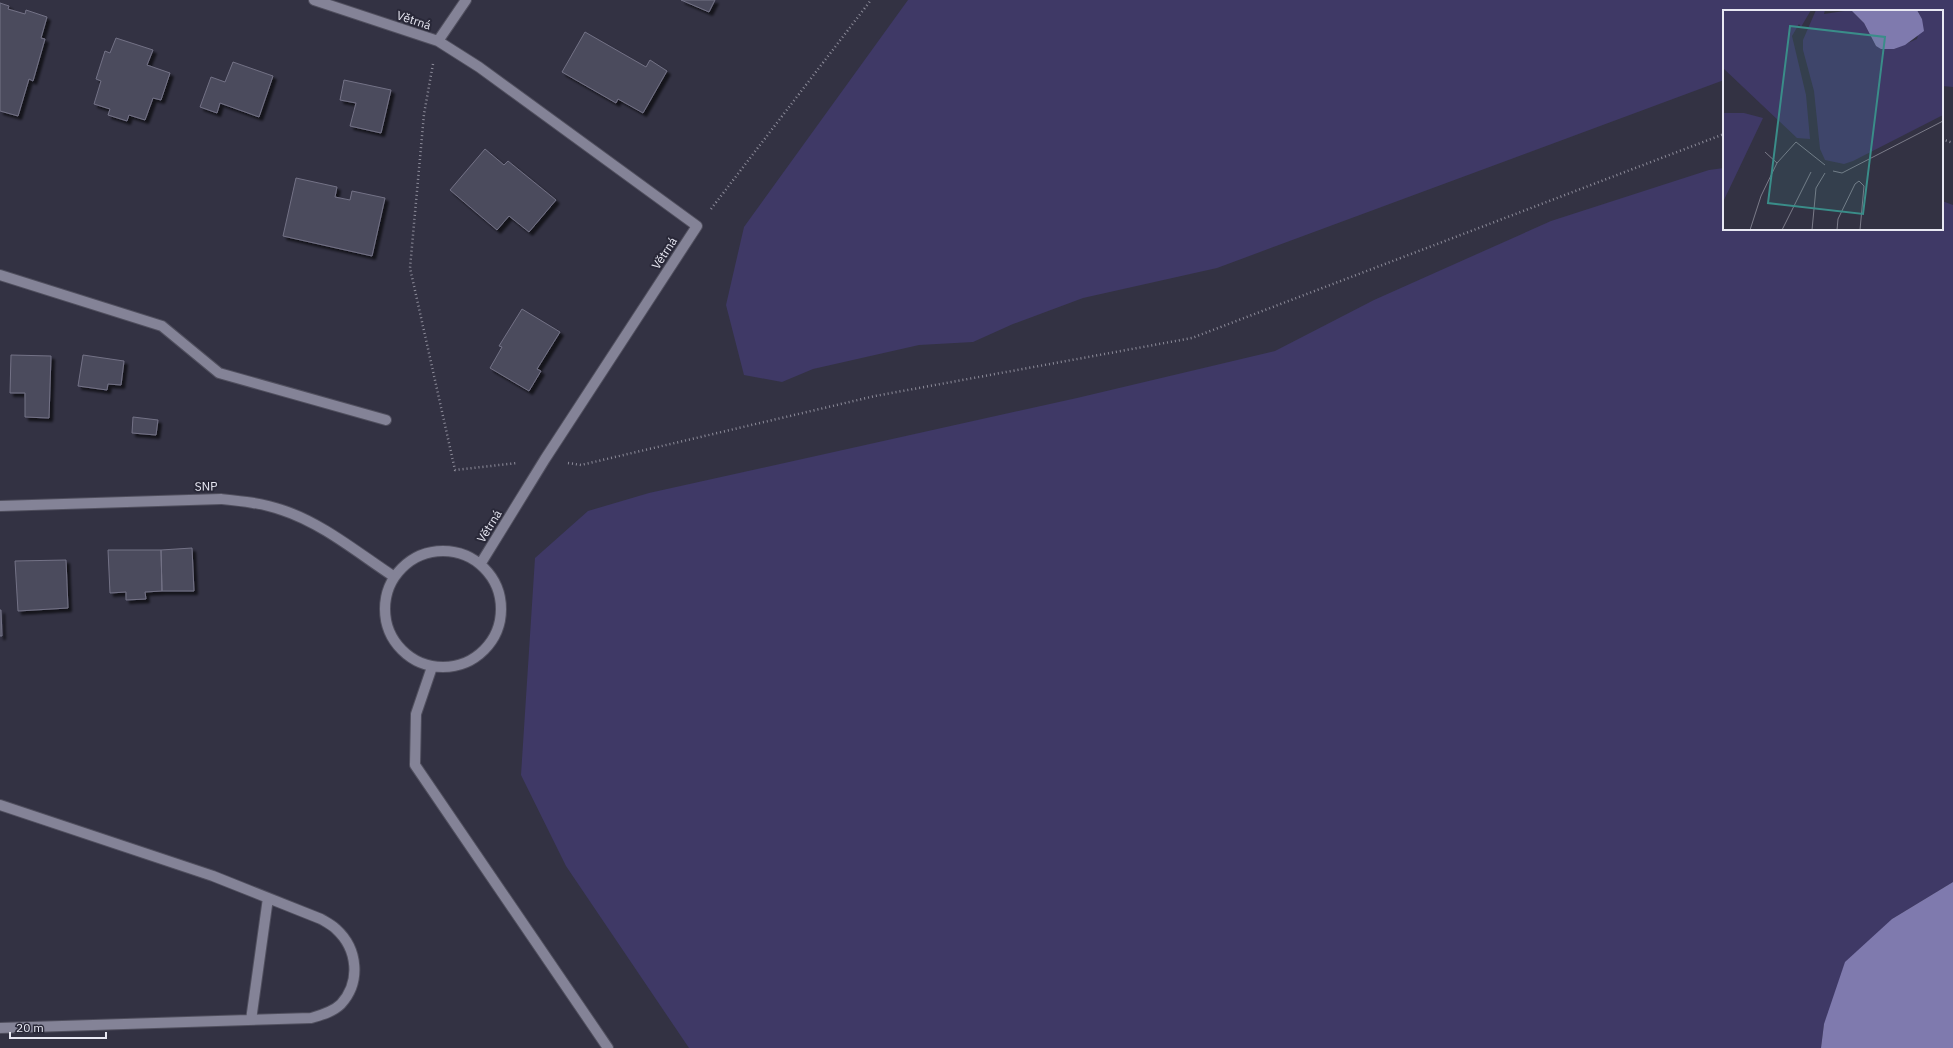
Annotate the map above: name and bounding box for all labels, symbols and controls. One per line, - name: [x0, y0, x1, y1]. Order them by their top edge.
- street label: Větrná: [395, 7, 434, 33]
- inset map: [1723, 10, 1943, 230]
- street label: Větrná: [648, 234, 680, 272]
- street label: SNP: [195, 478, 217, 494]
- street label: Větrná: [473, 507, 505, 545]
- scale bar: [10, 1014, 106, 1040]
- text: 20 m: [16, 1020, 44, 1035]

